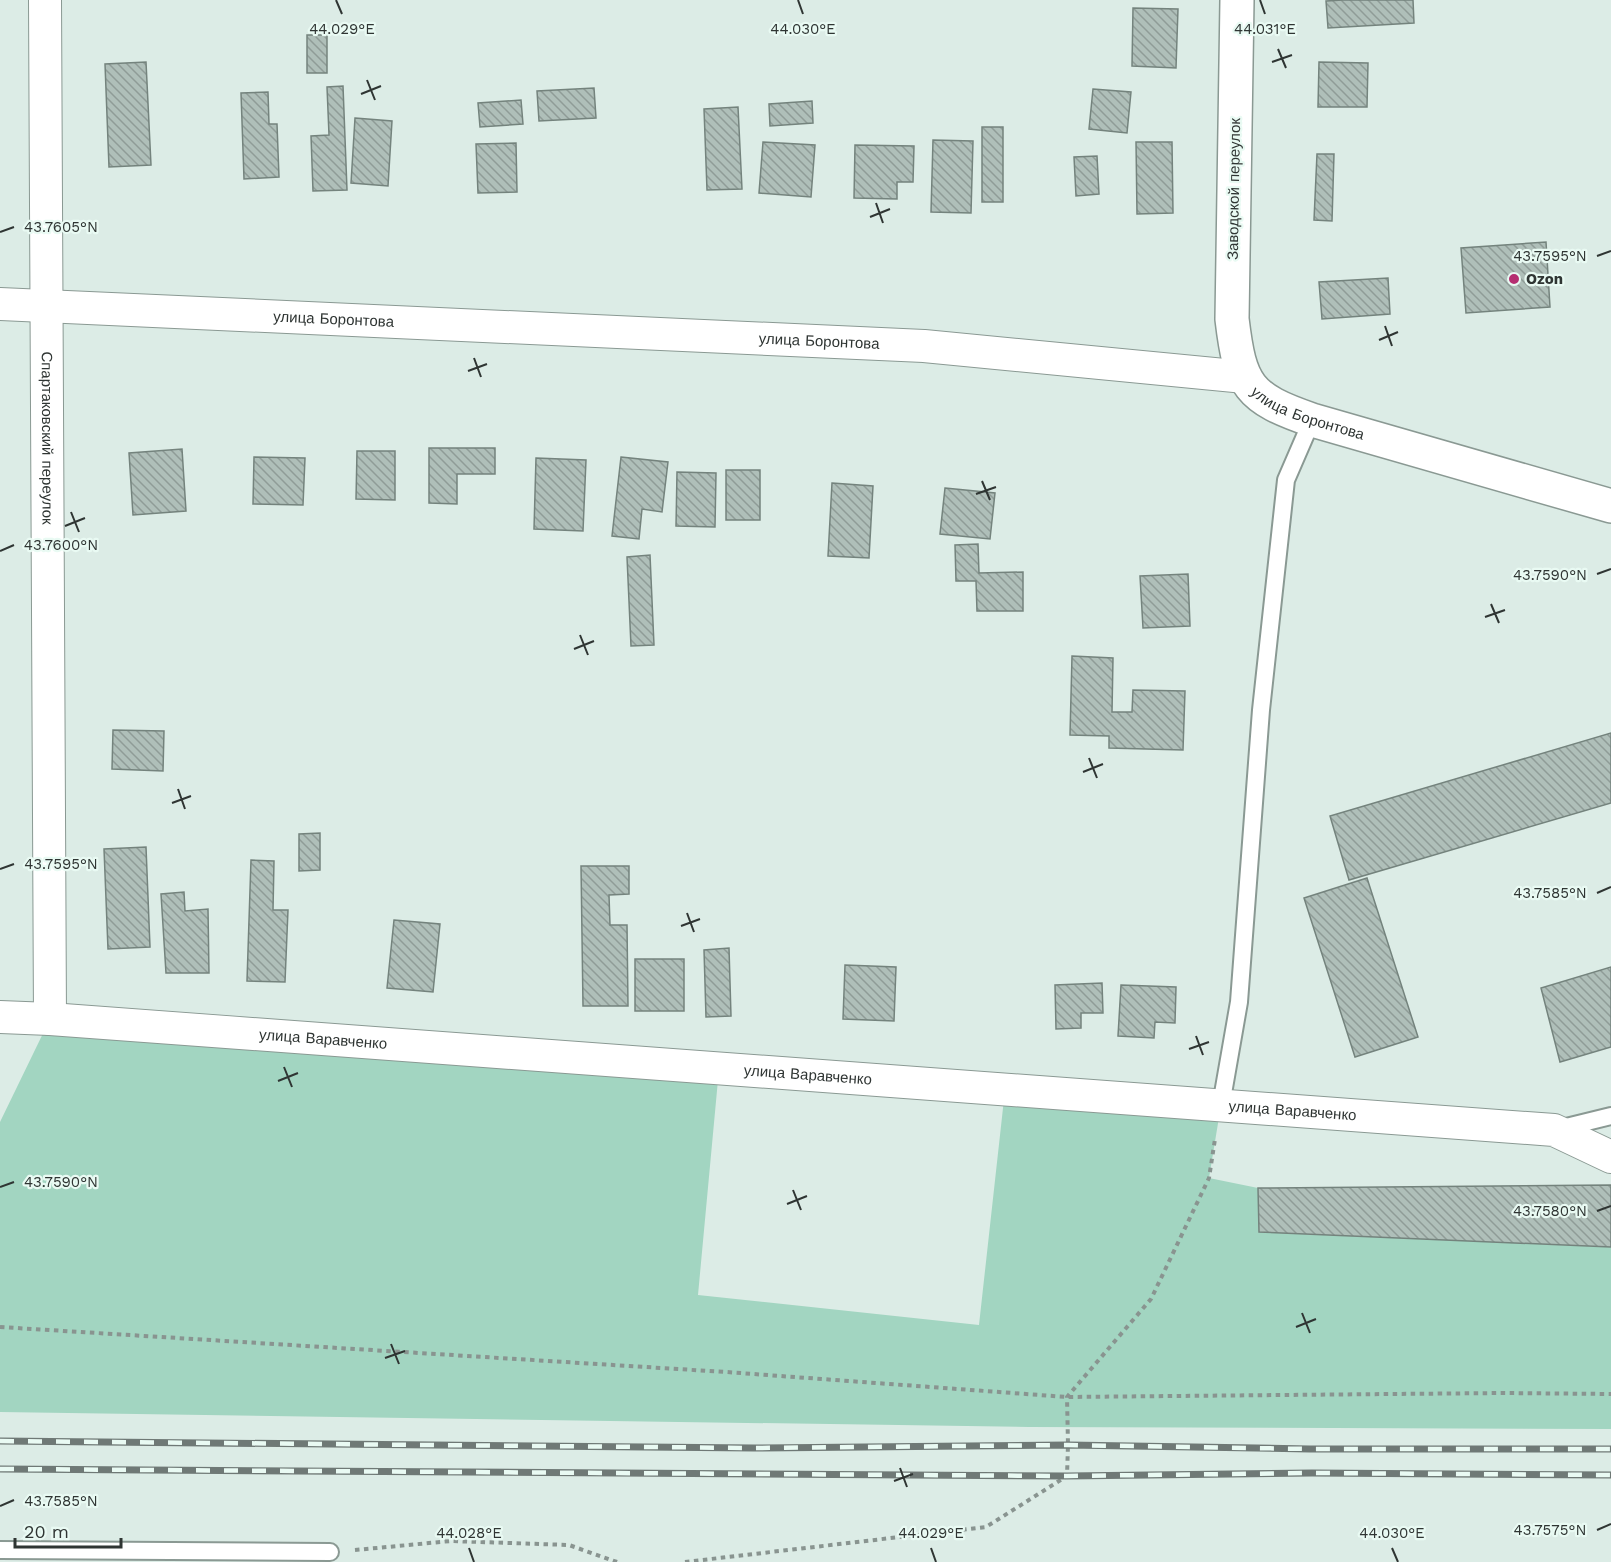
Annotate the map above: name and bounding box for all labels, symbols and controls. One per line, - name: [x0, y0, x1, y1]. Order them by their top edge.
- text: 44.029°E: [309, 20, 375, 38]
- text: 44.030°E: [770, 20, 836, 38]
- text: 44.031°E: [1234, 20, 1296, 38]
- street label: Заводской переулок: [1224, 117, 1244, 260]
- text: 43.7605°N: [24, 218, 98, 236]
- text: 43.7595°N: [1513, 247, 1587, 265]
- place label: Ozon: [1526, 270, 1563, 288]
- marker: Ozon: [1507, 272, 1521, 286]
- street label: улица Боронтова: [273, 307, 395, 331]
- street label: улица Боронтова: [758, 330, 881, 353]
- street label: Спартаковский переулок: [38, 351, 57, 525]
- street label: улица Боронтова: [1247, 383, 1367, 444]
- text: 43.7600°N: [24, 536, 98, 554]
- text: 43.7590°N: [1513, 566, 1587, 584]
- text: 43.7595°N: [24, 855, 98, 873]
- text: 43.7585°N: [1513, 884, 1587, 902]
- street label: улица Варавченко: [259, 1025, 388, 1053]
- street label: улица Варавченко: [743, 1061, 873, 1089]
- street label: улица Варавченко: [1228, 1097, 1357, 1124]
- text: 43.7590°N: [24, 1173, 98, 1191]
- text: 43.7580°N: [1513, 1202, 1587, 1220]
- text: 43.7585°N: [24, 1492, 98, 1510]
- scale bar: [15, 1511, 122, 1549]
- text: 20 m: [24, 1521, 69, 1542]
- text: 43.7575°N: [1514, 1521, 1586, 1539]
- text: 44.028°E: [436, 1524, 502, 1542]
- text: 44.029°E: [898, 1524, 964, 1542]
- text: 44.030°E: [1359, 1524, 1425, 1542]

